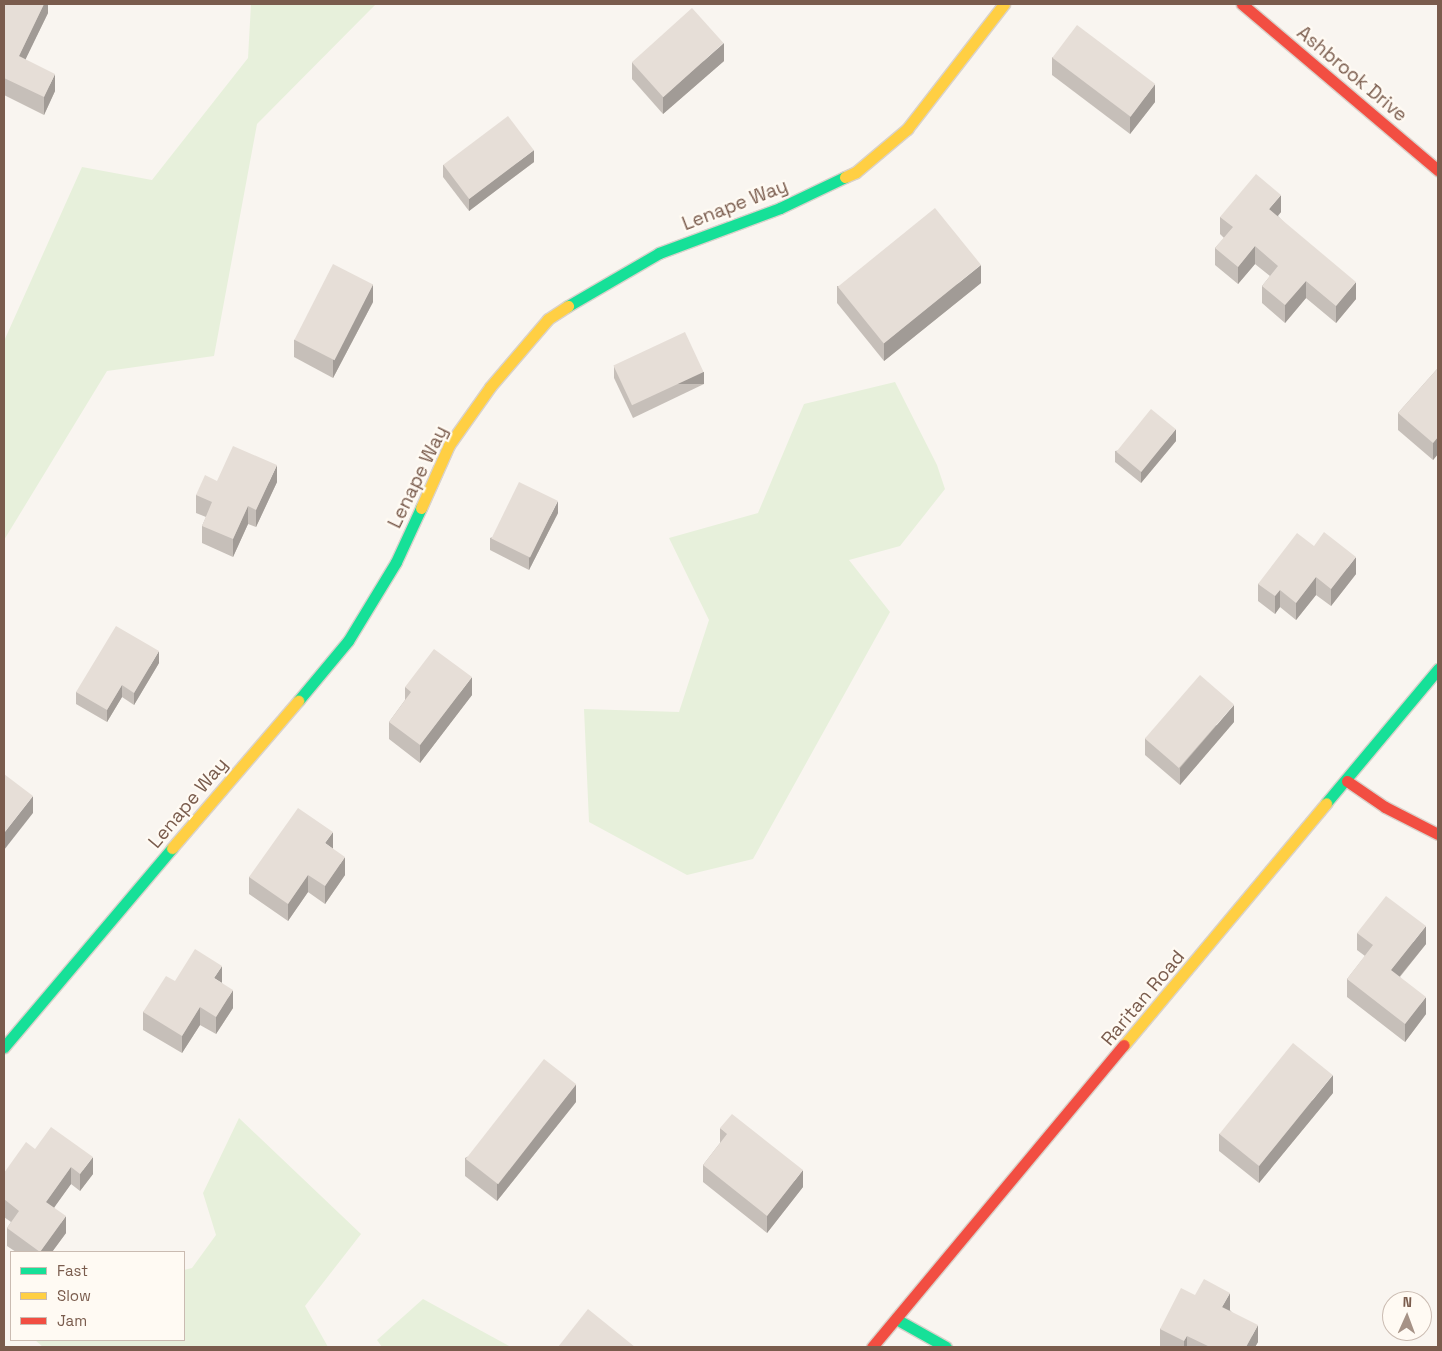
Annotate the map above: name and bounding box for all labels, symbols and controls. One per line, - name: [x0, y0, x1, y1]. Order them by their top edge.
- street label: Ashbrook Drive: [1292, 21, 1412, 127]
- street label: Lenape Way: [679, 174, 791, 236]
- street label: Lenape Way: [383, 422, 453, 532]
- street label: Lenape Way: [144, 753, 232, 853]
- street label: Raritan Road: [1097, 946, 1189, 1050]
- legend: [10, 1251, 185, 1341]
- text: Fast: [57, 1261, 88, 1280]
- text: Slow: [57, 1286, 91, 1305]
- north arrow: [1382, 1291, 1432, 1341]
- text: N: [1402, 1293, 1412, 1311]
- text: Jam: [57, 1311, 87, 1330]

